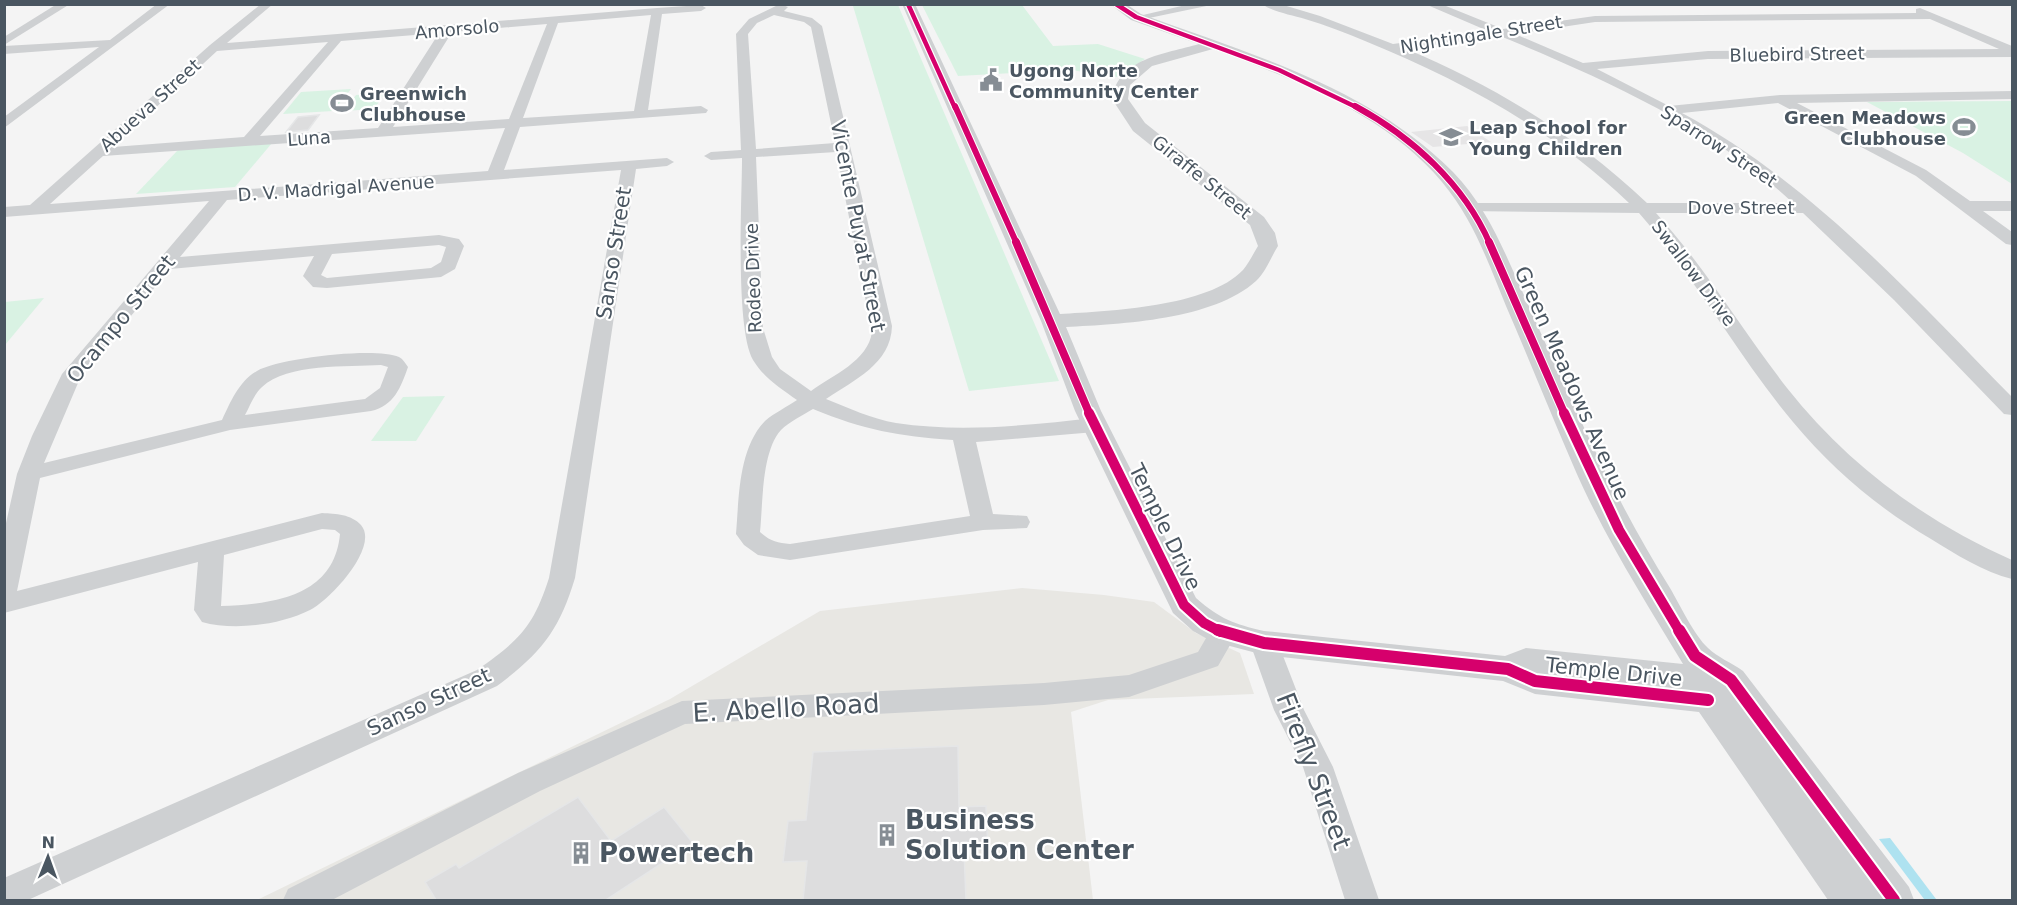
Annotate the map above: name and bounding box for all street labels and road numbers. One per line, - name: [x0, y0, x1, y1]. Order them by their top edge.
- street label: Nightingale Street: [1399, 11, 1563, 57]
- street label: Amorsolo: [414, 15, 500, 43]
- street label: Bluebird Street: [1729, 42, 1865, 66]
- street label: Abueva Street: [95, 54, 205, 156]
- street label: Sparrow Street: [1657, 101, 1781, 191]
- street label: Vicente Puyat Street: [826, 118, 890, 334]
- street label: Luna: [287, 126, 331, 150]
- street label: Giraffe Street: [1148, 131, 1256, 223]
- street label: D. V. Madrigal Avenue: [237, 171, 435, 205]
- street label: Sanso Street: [592, 185, 636, 321]
- street label: Dove Street: [1687, 197, 1795, 218]
- street label: Swallow Drive: [1648, 216, 1740, 330]
- street label: Rodeo Drive: [741, 223, 765, 333]
- street label: Ocampo Street: [62, 250, 180, 388]
- street label: Green Meadows Avenue: [1510, 262, 1634, 504]
- street label: Temple Drive: [1124, 459, 1206, 594]
- street label: Temple Drive: [1543, 653, 1684, 691]
- street label: Sanso Street: [363, 663, 495, 741]
- street label: E. Abello Road: [692, 688, 880, 728]
- street label: Firefly Street: [1270, 688, 1358, 854]

